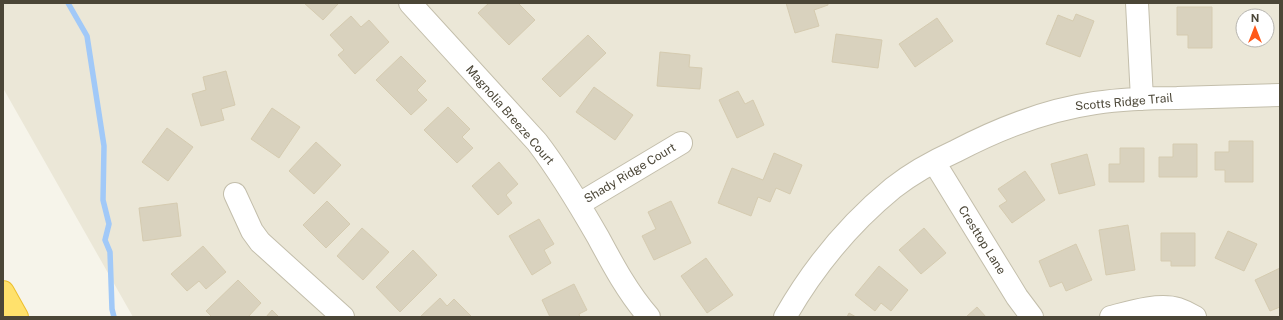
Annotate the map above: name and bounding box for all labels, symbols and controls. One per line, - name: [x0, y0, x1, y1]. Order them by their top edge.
- north arrow: [1235, 8, 1275, 48]
- text: N: [1251, 12, 1259, 24]
- street label: Magnolia Breeze Court: [463, 62, 557, 168]
- street label: Scotts Ridge Trail: [1074, 91, 1174, 113]
- street label: Shady Ridge Court: [582, 140, 679, 206]
- street label: Cresttop Lane: [955, 203, 1009, 277]

